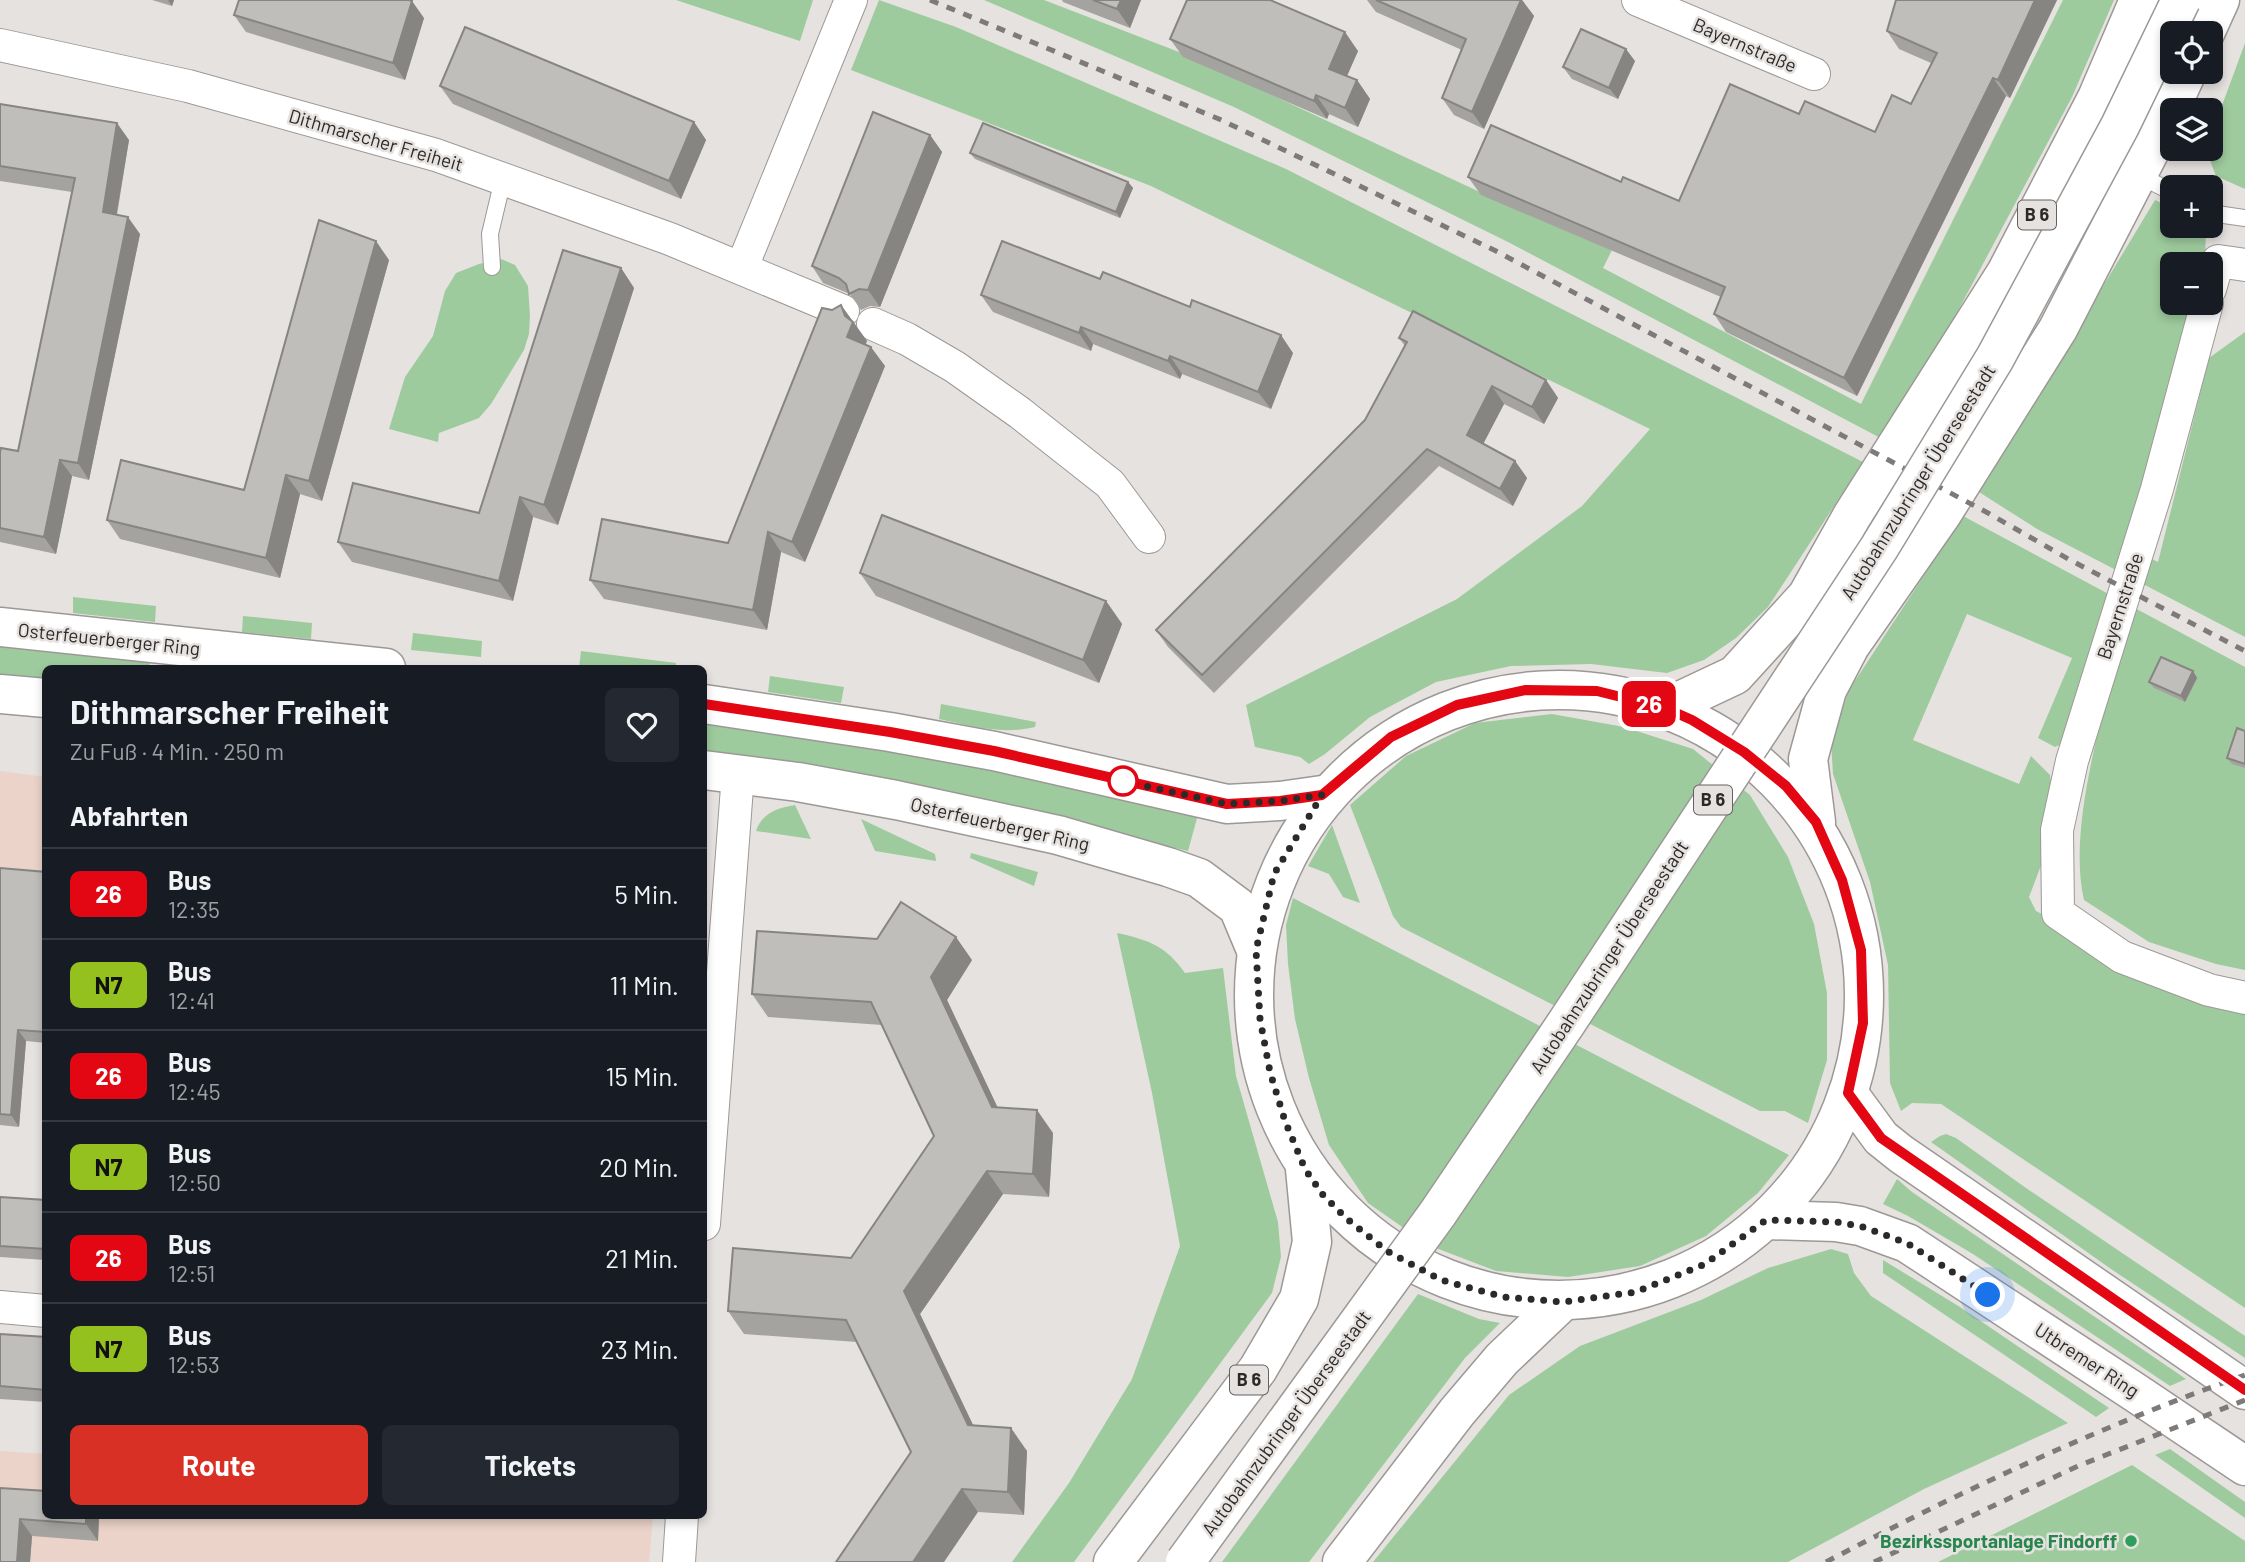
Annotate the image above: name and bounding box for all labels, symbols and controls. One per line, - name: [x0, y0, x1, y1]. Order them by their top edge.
- street label: Bayernstraße: [1690, 12, 1801, 77]
- map controls: [2160, 21, 2223, 315]
- button: locate: [2160, 21, 2223, 84]
- button: layers: [2160, 98, 2223, 161]
- street label: Dithmarscher Freiheit: [286, 104, 466, 175]
- button: +: [2160, 175, 2223, 238]
- road number: B 6: [2018, 200, 2056, 230]
- button: −: [2160, 252, 2223, 315]
- street label: Autobahnzubringer Überseestadt: [1835, 360, 2000, 604]
- street label: Bayernstraße: [2092, 550, 2148, 662]
- street label: Osterfeuerberger Ring: [17, 617, 201, 660]
- line badge: 26: [1618, 681, 1680, 727]
- button: heart: [605, 688, 679, 762]
- text: 26: [1636, 689, 1662, 718]
- text: Dithmarscher Freiheit: [70, 691, 389, 731]
- text: Zu Fuß · 4 Min. · 250 m: [70, 737, 284, 765]
- unlabelled marker: [1108, 766, 1138, 796]
- road number: B 6: [1694, 786, 1732, 814]
- street label: Osterfeuerberger Ring: [908, 792, 1092, 855]
- text: Abfahrten: [70, 800, 188, 831]
- street label: Autobahnzubringer Überseestadt: [1525, 836, 1693, 1078]
- text: Bus: [168, 864, 211, 895]
- text: 5 Min.: [615, 878, 679, 909]
- text: 26: [95, 879, 122, 908]
- text: 12:35: [168, 895, 220, 923]
- text: Bus: [168, 955, 211, 986]
- text: 11 Min.: [610, 969, 679, 1000]
- text: N7: [95, 970, 122, 999]
- text: 12:41: [168, 986, 215, 1014]
- text: Bus: [168, 1046, 211, 1077]
- text: 15 Min.: [605, 1060, 679, 1091]
- text: 26: [95, 1061, 122, 1090]
- text: 12:45: [168, 1077, 221, 1105]
- text: Bus: [168, 1137, 211, 1168]
- text: 20 Min.: [599, 1151, 679, 1182]
- text: N7: [95, 1152, 122, 1181]
- text: 12:50: [168, 1168, 221, 1196]
- text: Bus: [168, 1228, 211, 1259]
- text: 21 Min.: [605, 1242, 679, 1273]
- text: 26: [95, 1243, 122, 1272]
- text: 12:51: [168, 1259, 215, 1287]
- your location: [1970, 1277, 2005, 1312]
- street label: Autobahnzubringer Überseestadt: [1196, 1305, 1375, 1540]
- street label: Utbremer Ring: [2031, 1317, 2144, 1402]
- text: Bus: [168, 1319, 211, 1350]
- text: 23 Min.: [601, 1333, 679, 1364]
- text: N7: [95, 1334, 122, 1363]
- text: 12:53: [168, 1350, 220, 1378]
- road number: B 6: [1230, 1366, 1268, 1394]
- button: Route: [70, 1425, 368, 1505]
- button: Tickets: [382, 1425, 679, 1505]
- place label: Bezirkssportanlage Findorff: [1880, 1529, 2117, 1552]
- marker: Bezirkssportanlage Findorff: [2123, 1533, 2139, 1549]

